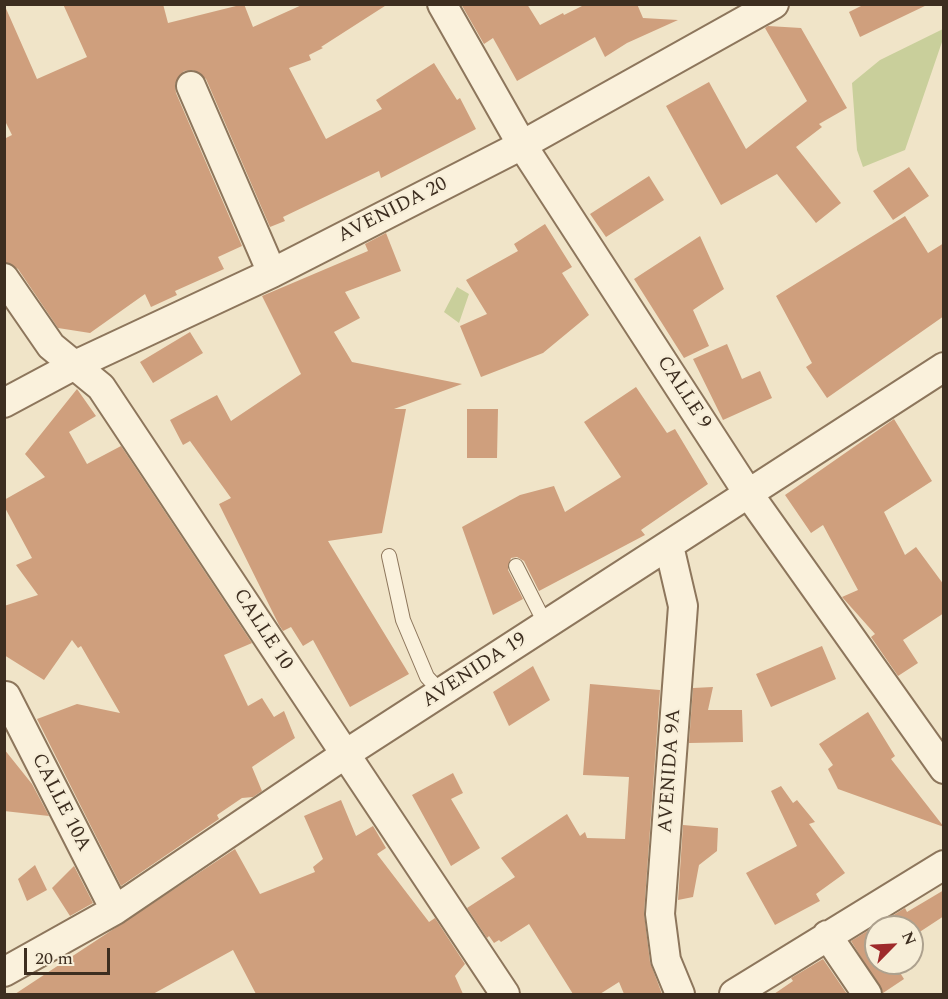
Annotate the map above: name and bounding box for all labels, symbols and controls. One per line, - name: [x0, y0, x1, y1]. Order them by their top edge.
- street label: AVENIDA 20: [334, 173, 452, 249]
- street label: CALLE 9: [651, 352, 715, 434]
- street label: CALLE 10: [227, 585, 297, 675]
- street label: AVENIDA 19: [418, 628, 532, 714]
- street label: AVENIDA 9A: [655, 708, 687, 834]
- street label: CALLE 10A: [25, 750, 95, 856]
- north arrow: [864, 915, 924, 975]
- text: N: [895, 928, 922, 949]
- scale bar: [27, 936, 112, 974]
- text: 20 m: [35, 945, 73, 972]

